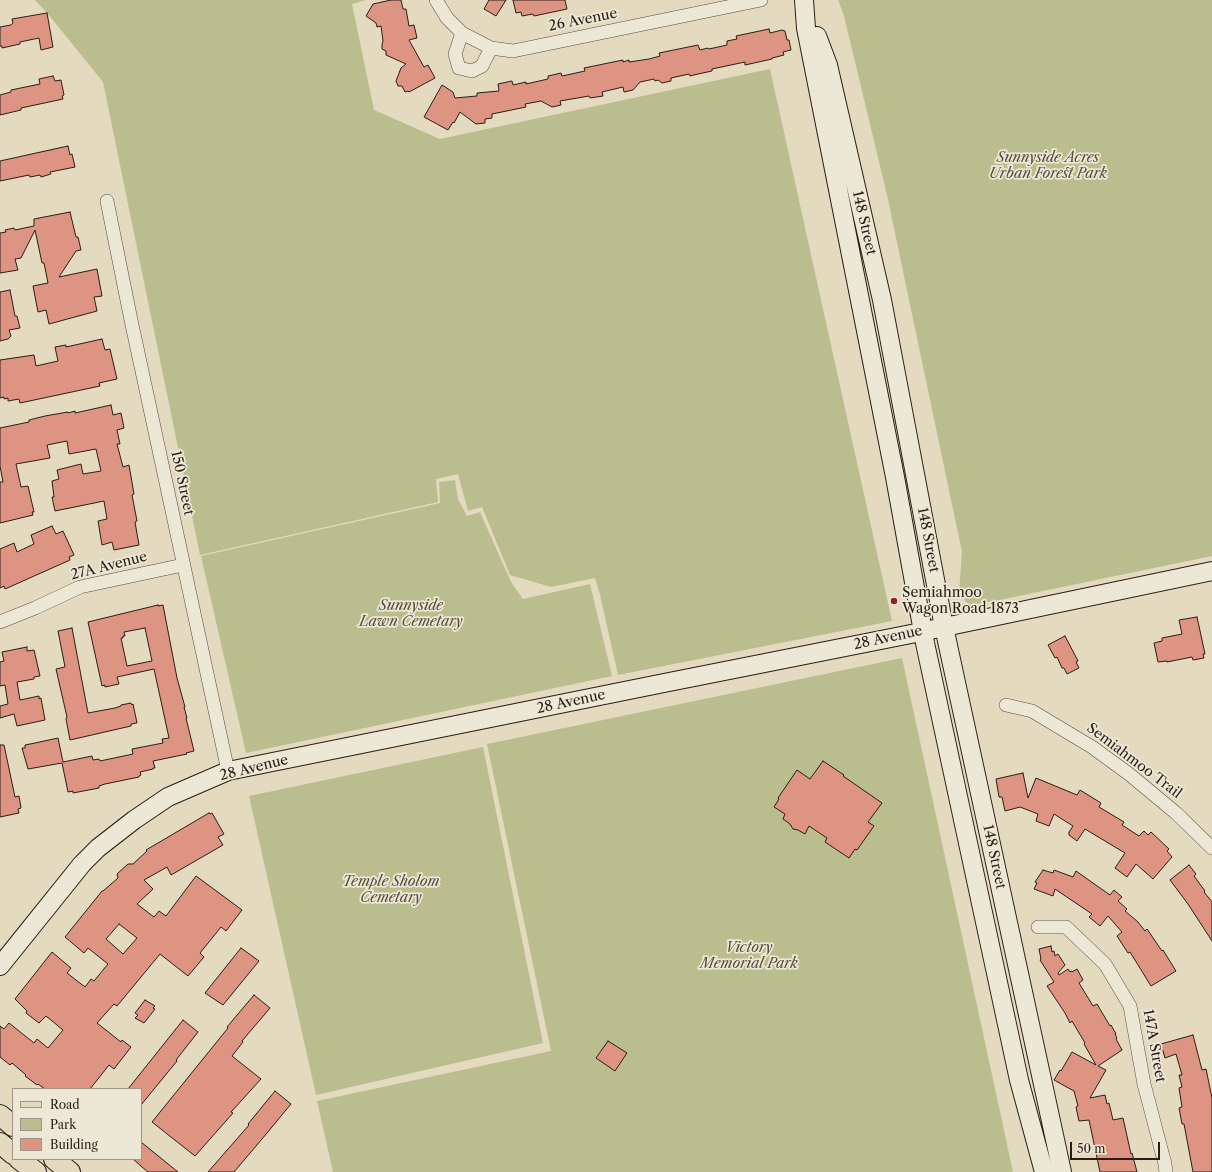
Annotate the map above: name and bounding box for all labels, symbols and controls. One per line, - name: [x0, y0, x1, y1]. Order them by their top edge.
- street label: 26 Avenue: [547, 5, 619, 35]
- park label: Sunnyside Acres Urban Forest Park: [989, 150, 1107, 182]
- street label: 148 Street: [848, 189, 880, 257]
- street label: 150 Street: [167, 449, 197, 517]
- street label: 148 Street: [913, 506, 943, 574]
- street label: 27A Avenue: [69, 548, 149, 584]
- place label: Semiahmoo Wagon Road 1873: [902, 585, 1019, 618]
- marker: Semiahmoo Wagon Road 1873: [889, 596, 899, 606]
- park label: Sunnyside Lawn Cemetary: [359, 598, 463, 630]
- street label: 28 Avenue: [852, 623, 924, 653]
- street label: 28 Avenue: [535, 687, 607, 717]
- street label: Semiahmoo Trail: [1083, 720, 1185, 802]
- street label: 28 Avenue: [218, 751, 290, 785]
- street label: 148 Street: [979, 823, 1009, 891]
- park label: Temple Sholom Cemetary: [343, 874, 439, 906]
- park label: Victory Memorial Park: [700, 940, 798, 972]
- street label: 147A Street: [1139, 1008, 1169, 1084]
- legend: [12, 1088, 142, 1160]
- text: Road: [50, 1097, 80, 1112]
- text: Park: [50, 1117, 76, 1132]
- scale bar: [1072, 1134, 1162, 1160]
- text: Building: [50, 1137, 98, 1152]
- text: 50 m: [1077, 1141, 1106, 1156]

